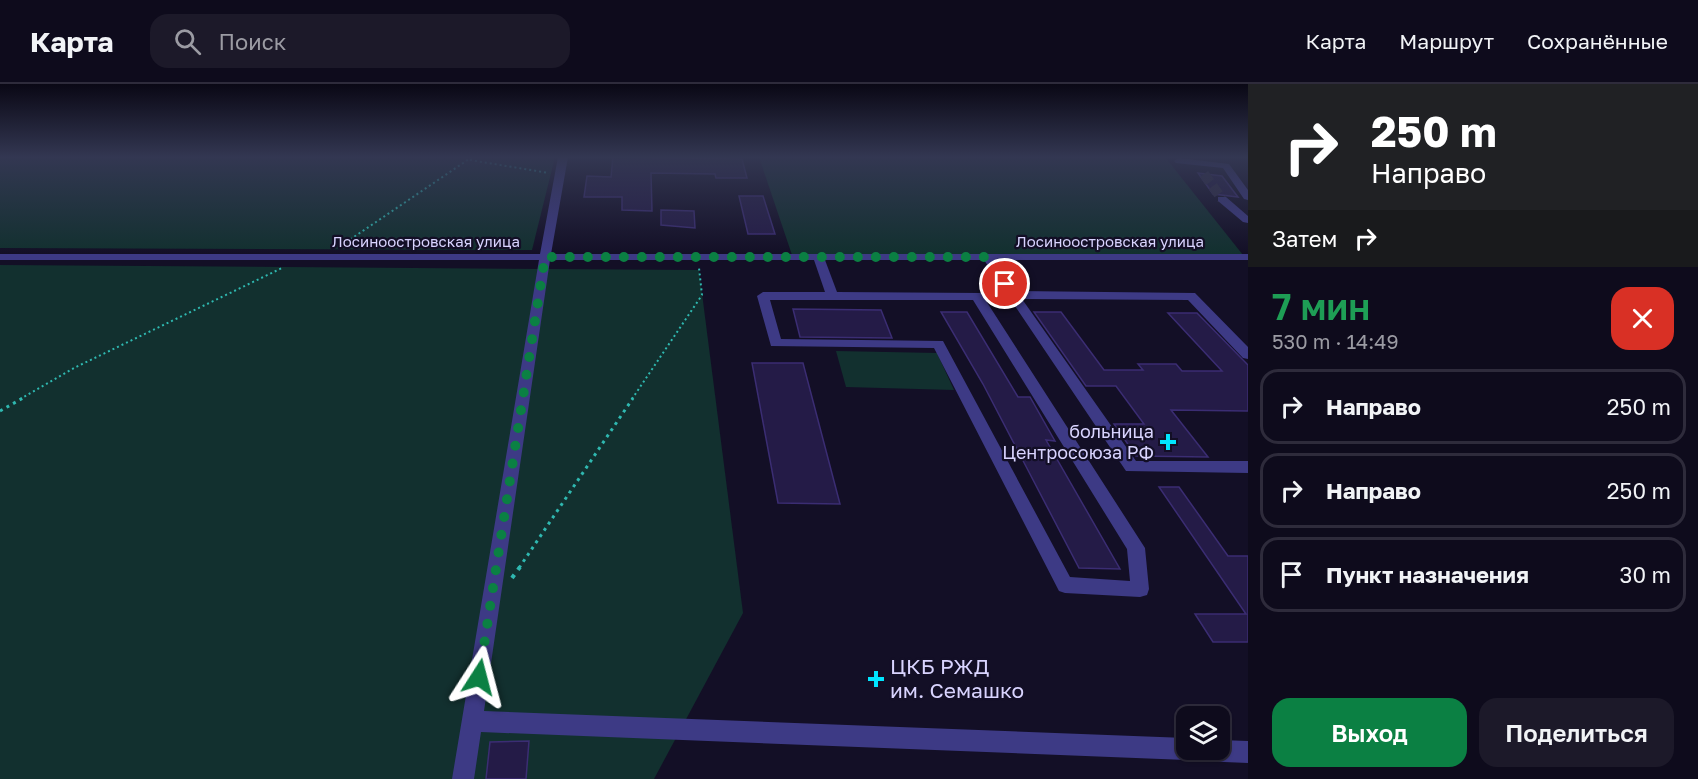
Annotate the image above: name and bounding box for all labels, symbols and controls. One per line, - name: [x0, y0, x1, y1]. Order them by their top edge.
- search box: [150, 14, 570, 68]
- text: Карта: [30, 25, 114, 58]
- icon: search: [171, 25, 204, 58]
- text: Поиск: [219, 28, 286, 55]
- text: Карта: [1305, 28, 1366, 54]
- text: Маршрут: [1399, 28, 1494, 54]
- text: Сохранённые: [1527, 28, 1668, 54]
- text: 250 m: [1371, 106, 1497, 156]
- icon: right: [1272, 108, 1350, 186]
- text: Направо: [1371, 157, 1486, 189]
- icon: right: [1349, 222, 1382, 255]
- text: Затем: [1272, 225, 1337, 252]
- street label: Лосиноостровская улица: [332, 232, 520, 250]
- street label: Лосиноостровская улица: [1016, 232, 1204, 250]
- pin: [979, 258, 1030, 309]
- icon: arrive: [988, 267, 1021, 300]
- text: 7 мин: [1272, 285, 1370, 328]
- button: close: [1611, 287, 1674, 350]
- text: 530 m · 14:49: [1272, 329, 1399, 353]
- icon: right: [1275, 390, 1308, 423]
- text: Направо: [1326, 393, 1421, 420]
- text: 250 m: [1607, 393, 1671, 420]
- place label: больница Центросоюза РФ: [1002, 420, 1154, 463]
- marker: больница Центросоюза РФ: [1159, 433, 1177, 451]
- icon: right: [1275, 474, 1308, 507]
- text: Направо: [1326, 477, 1421, 504]
- text: 250 m: [1607, 477, 1671, 504]
- icon: arrive: [1275, 558, 1308, 591]
- text: Пункт назначения: [1326, 561, 1529, 588]
- text: 30 m: [1620, 561, 1671, 588]
- position arrow: [447, 645, 511, 709]
- place label: ЦКБ РЖД им. Семашко: [890, 653, 1024, 703]
- marker: ЦКБ РЖД им. Семашко: [867, 670, 885, 688]
- button: Выход: [1272, 698, 1467, 767]
- button: Поделиться: [1479, 698, 1674, 767]
- map controls: [1176, 706, 1230, 760]
- button: layers: [1176, 706, 1230, 760]

